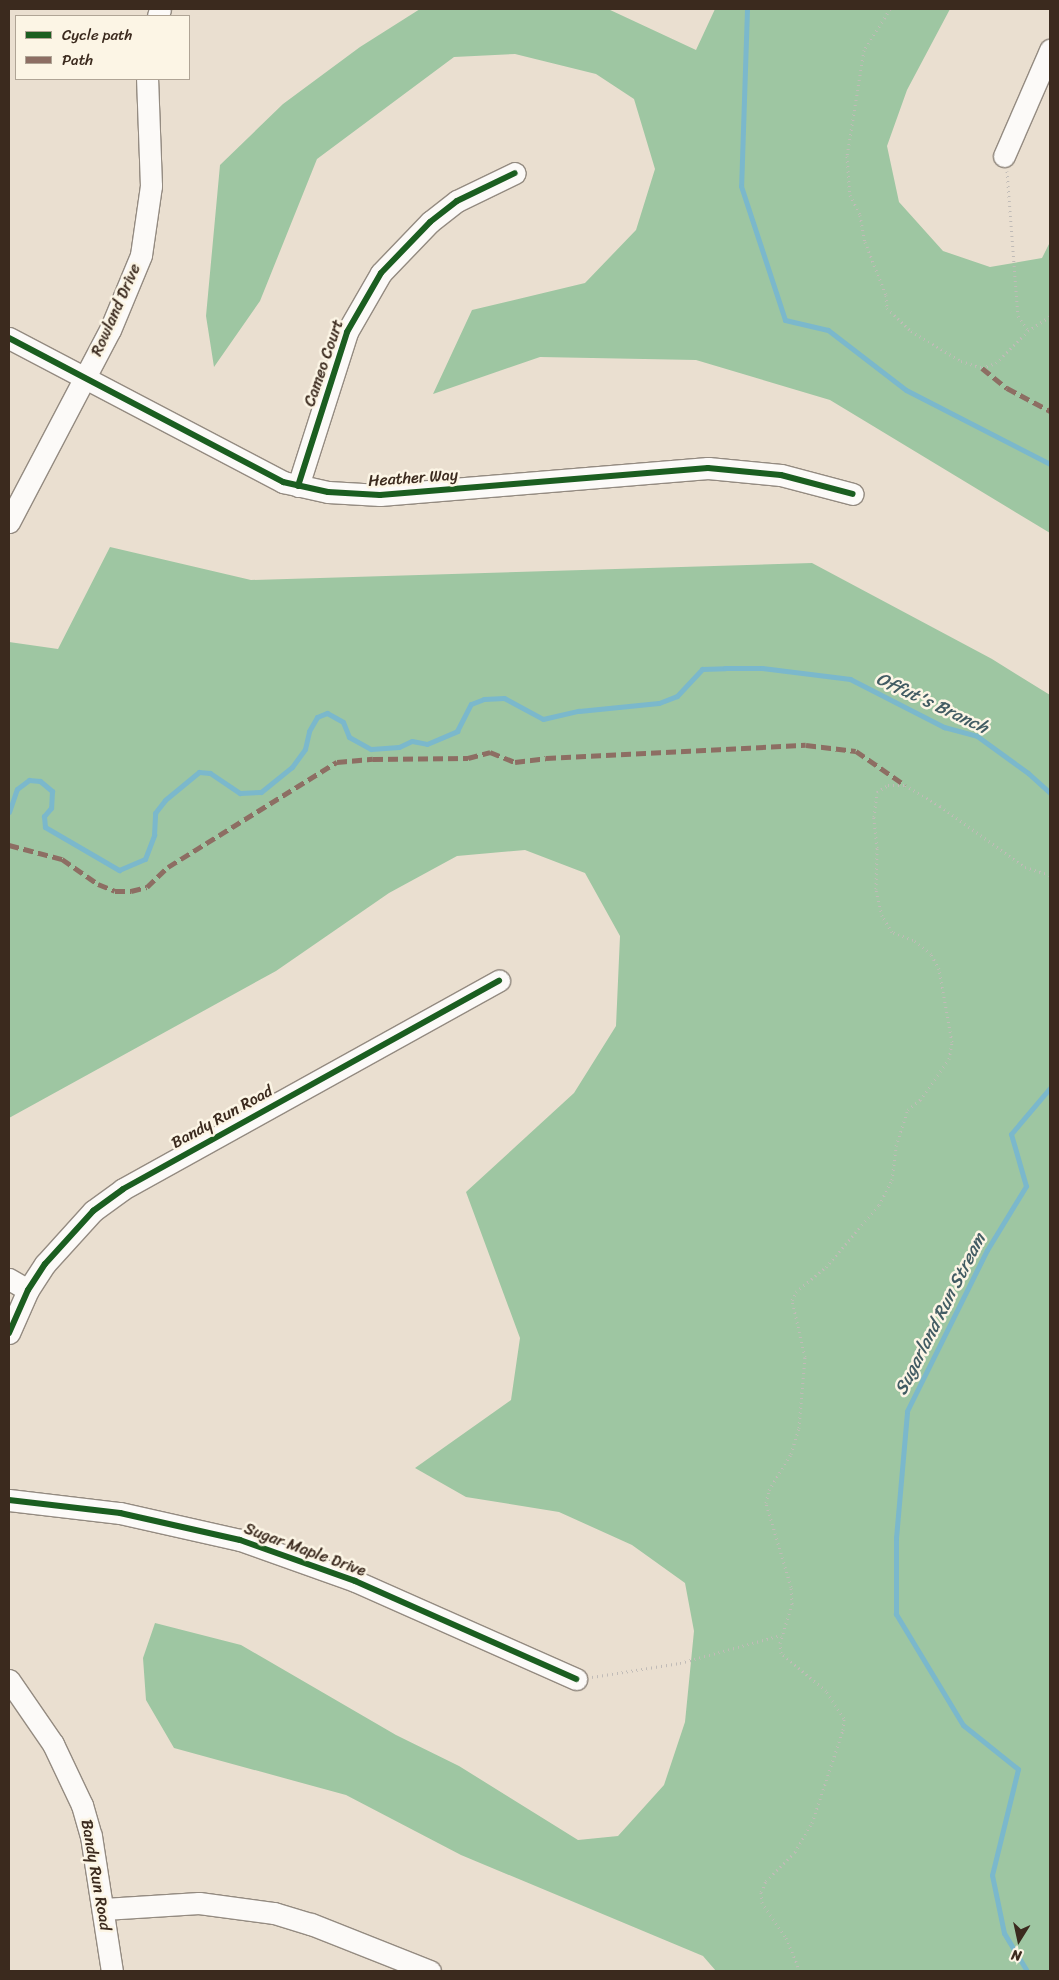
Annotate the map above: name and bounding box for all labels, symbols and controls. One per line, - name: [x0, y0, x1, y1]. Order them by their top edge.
- legend: [15, 15, 190, 80]
- text: Cycle path: [62, 22, 132, 48]
- text: Path: [62, 47, 93, 73]
- street label: Rowland Drive: [87, 261, 145, 359]
- street label: Cameo Court: [300, 317, 348, 409]
- street label: Heather Way: [367, 465, 459, 491]
- water label: Offut's Branch: [873, 668, 991, 738]
- street label: Bandy Run Road: [168, 1081, 276, 1153]
- water label: Sugarland Run Stream: [890, 1230, 990, 1398]
- street label: Sugar Maple Drive: [242, 1519, 368, 1581]
- street label: Bandy Run Road: [77, 1818, 115, 1932]
- north arrow: [994, 1915, 1044, 1965]
- text: N: [1009, 1942, 1023, 1968]

